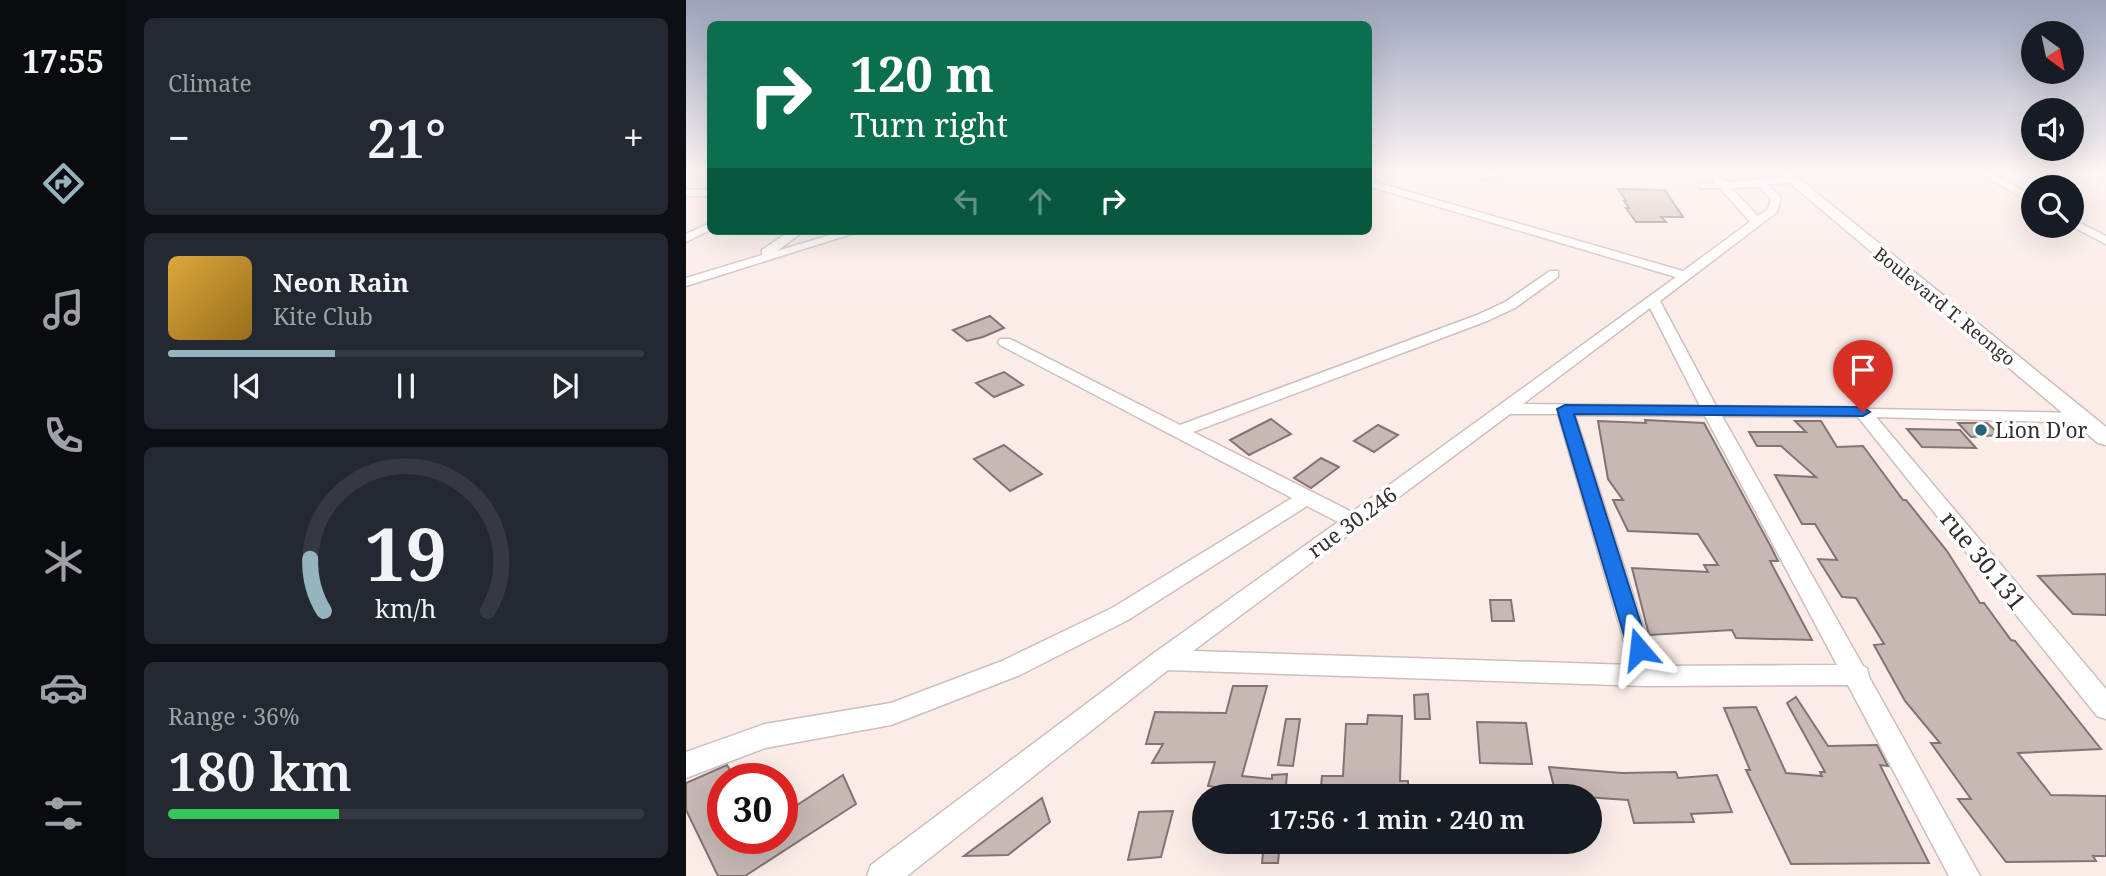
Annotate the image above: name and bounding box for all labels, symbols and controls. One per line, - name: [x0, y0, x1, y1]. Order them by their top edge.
- north arrow: [2021, 21, 2084, 84]
- map controls: [2021, 21, 2084, 238]
- text: 17:55: [22, 39, 104, 82]
- text: 120 m: [850, 40, 994, 106]
- icon: right: [735, 49, 826, 140]
- text: Climate: [168, 67, 252, 99]
- button: sound: [2021, 98, 2084, 161]
- text: 21°: [367, 102, 446, 173]
- text: Turn right: [850, 103, 1008, 146]
- text: −: [168, 111, 190, 163]
- text: +: [623, 111, 644, 163]
- icon: directions: [39, 159, 88, 208]
- button: search: [2021, 175, 2084, 238]
- icon: left: [948, 182, 986, 220]
- icon: ahead: [1021, 182, 1059, 220]
- icon: right: [1094, 182, 1132, 220]
- street label: Boulevard T. Reongo: [1869, 241, 2021, 371]
- text: Neon Rain: [273, 264, 409, 300]
- icon: music: [39, 285, 88, 334]
- text: Kite Club: [273, 300, 373, 332]
- pin: [1833, 340, 1893, 412]
- icon: arrive: [1844, 351, 1882, 389]
- icon: previous: [228, 367, 266, 405]
- icon: pause: [387, 367, 425, 405]
- icon: next: [546, 367, 584, 405]
- icon: phone: [39, 411, 88, 460]
- place label: Lion D'or: [1995, 416, 2088, 444]
- marker: Lion D'or: [1973, 422, 1989, 438]
- street label: rue 30.246: [1302, 480, 1402, 564]
- street label: rue 30.131: [1934, 503, 2034, 617]
- text: 19: [365, 504, 447, 603]
- icon: climate: [39, 537, 88, 586]
- text: km/h: [375, 591, 437, 625]
- position arrow: [1602, 612, 1676, 686]
- icon: car: [39, 663, 88, 712]
- text: Range · 36%: [168, 700, 300, 732]
- text: 180 km: [168, 735, 352, 806]
- speed limit sign: 30: [707, 763, 798, 854]
- icon: filters: [39, 789, 88, 838]
- text: 17:56 · 1 min · 240 m: [1269, 801, 1525, 837]

